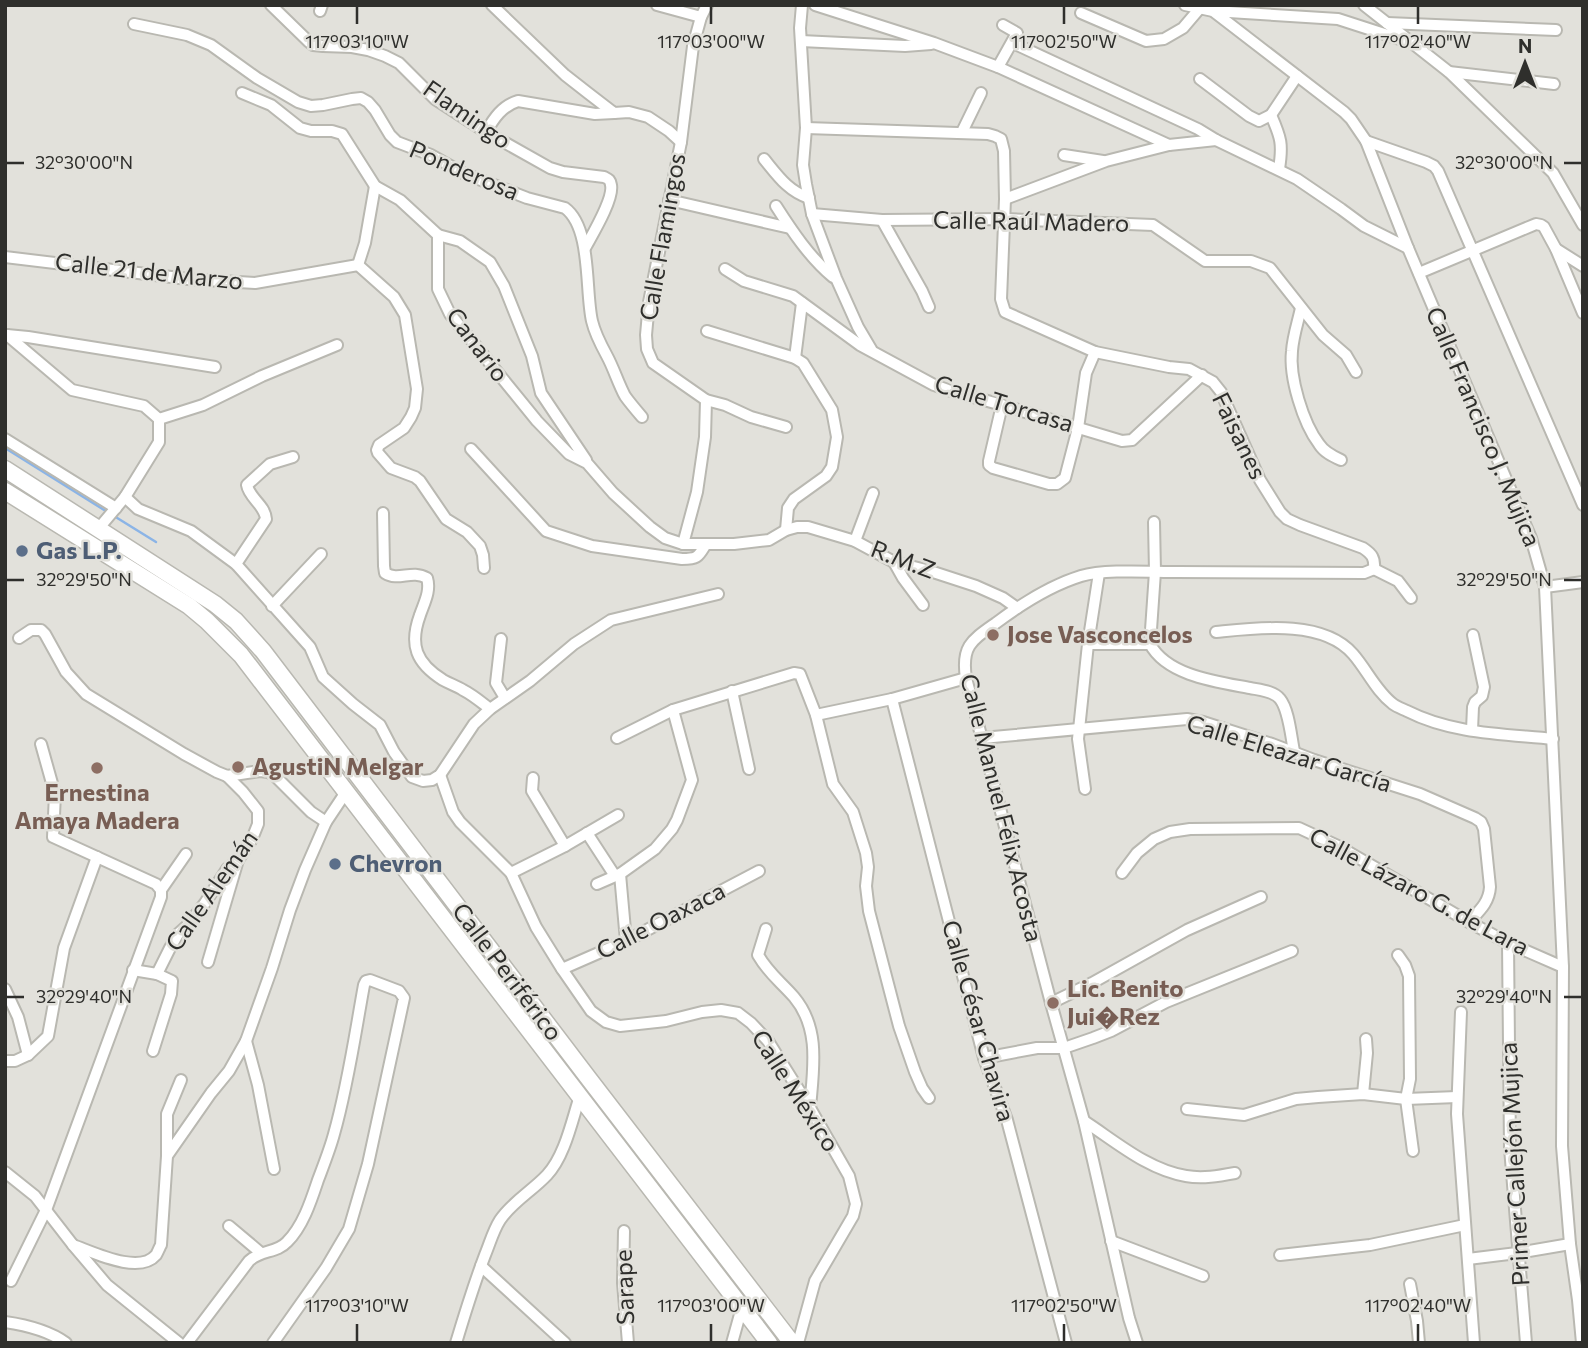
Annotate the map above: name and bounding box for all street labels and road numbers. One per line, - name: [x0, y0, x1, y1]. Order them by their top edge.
- street label: Flamingo: [418, 73, 517, 154]
- street label: Ponderosa: [406, 134, 524, 206]
- street label: Calle Flamingos: [633, 151, 691, 323]
- street label: Calle Raúl Madero: [933, 204, 1129, 237]
- street label: Calle 21 de Marzo: [54, 246, 245, 295]
- street label: Canario: [441, 301, 515, 387]
- street label: Calle Francisco J. Mújica: [1421, 302, 1548, 551]
- street label: Calle Torcasa: [932, 368, 1077, 437]
- street label: Faisanes: [1207, 387, 1274, 483]
- street label: R.M.Z: [867, 533, 940, 584]
- street label: Calle Manuel Félix Acosta: [955, 671, 1050, 945]
- street label: Calle Eleazar García: [1184, 708, 1395, 798]
- street label: Calle Lázaro G. de Lara: [1305, 821, 1534, 961]
- street label: Calle Alemán: [158, 824, 263, 956]
- street label: Calle Oaxaca: [591, 875, 729, 964]
- street label: Calle Periférico: [447, 896, 569, 1046]
- street label: Calle César Chavira: [937, 917, 1022, 1125]
- street label: Calle México: [746, 1024, 846, 1156]
- street label: Primer Callejón Mujica: [1493, 1041, 1534, 1287]
- street label: Sarape: [608, 1249, 639, 1325]

